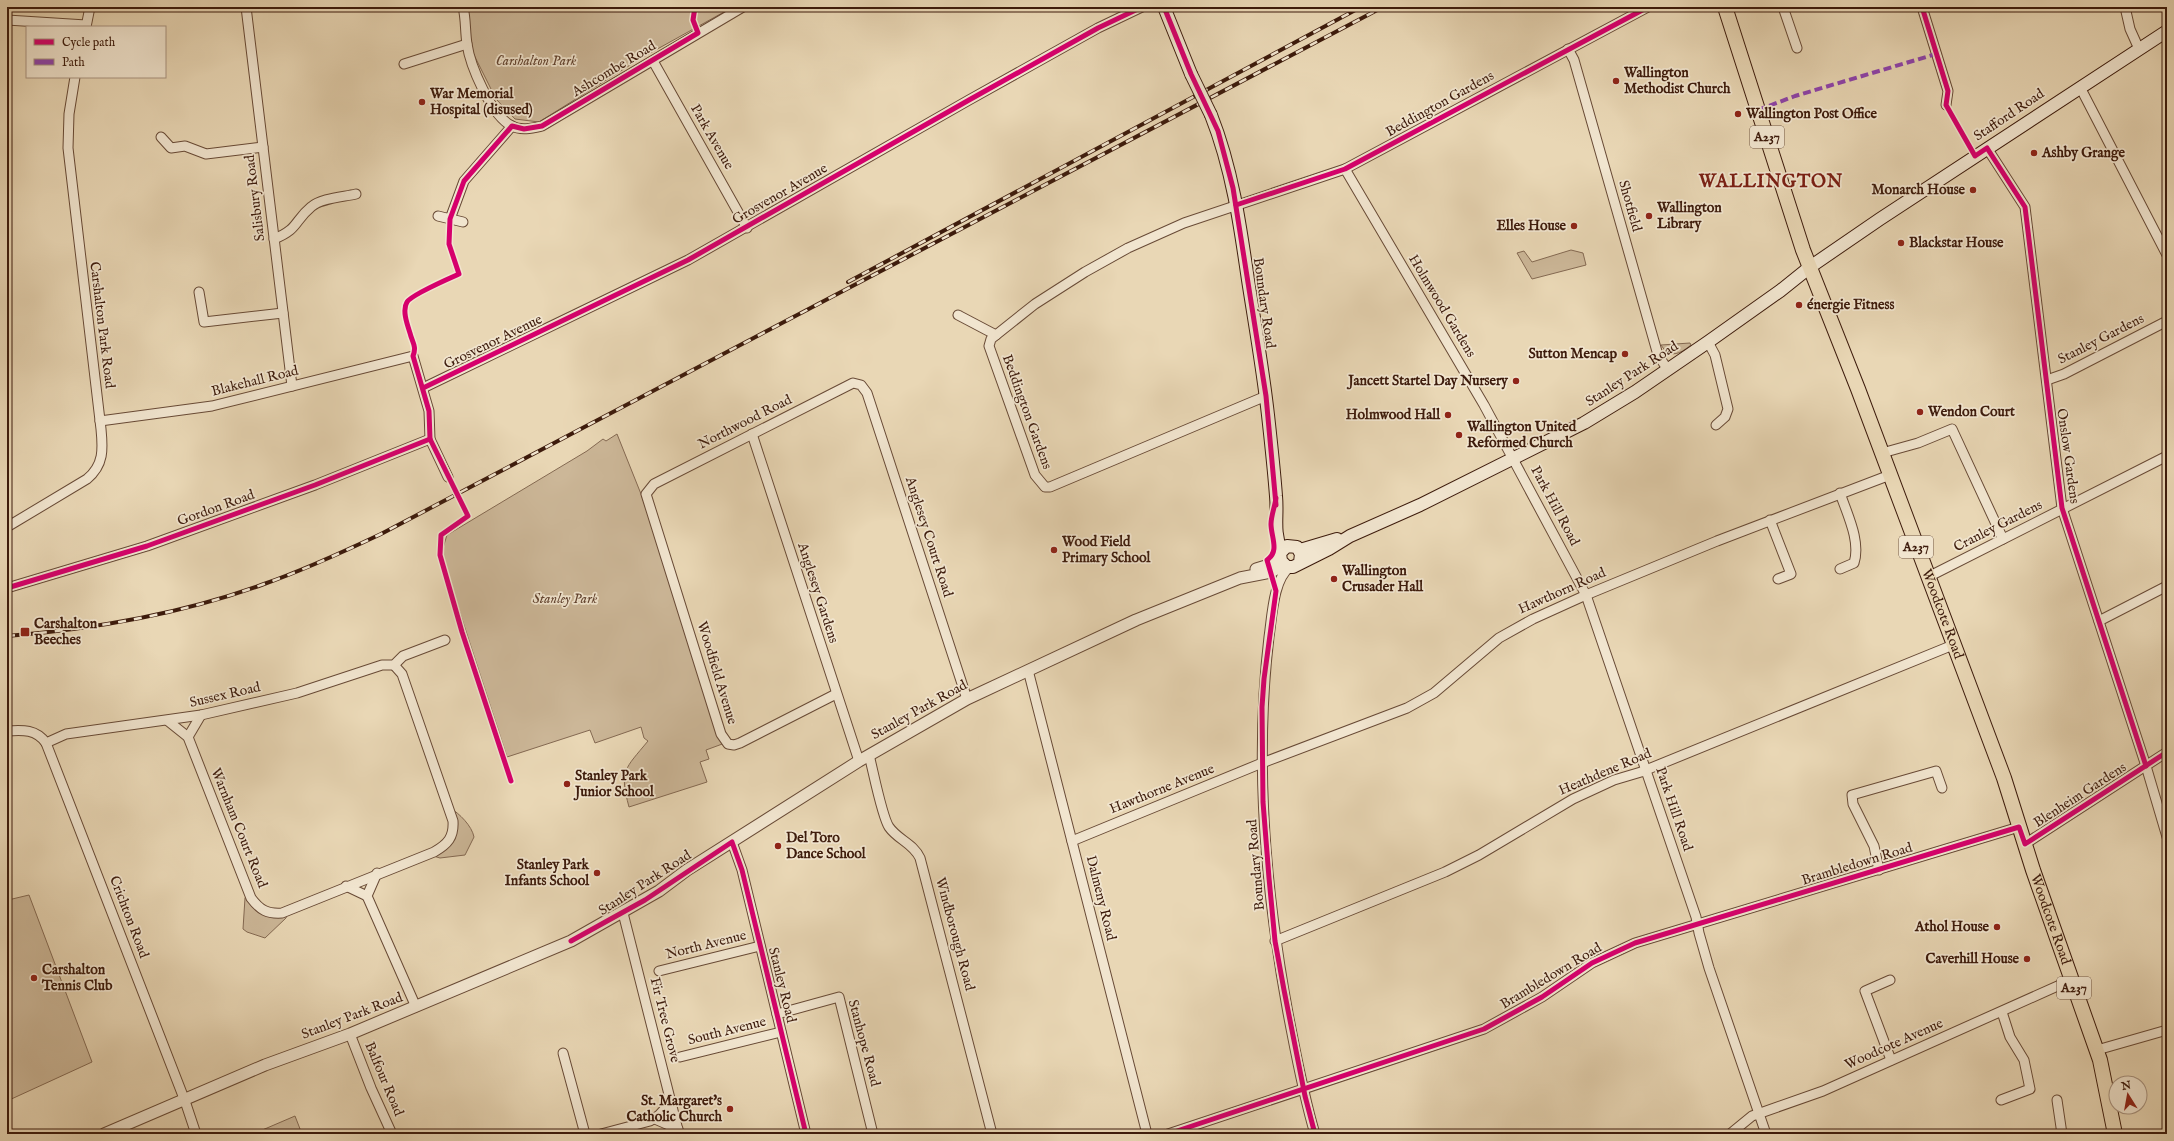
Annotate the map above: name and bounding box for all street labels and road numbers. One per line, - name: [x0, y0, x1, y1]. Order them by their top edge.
- street label: Ashcombe Road: [568, 37, 660, 102]
- street label: Beddington Gardens: [1383, 67, 1497, 141]
- street label: Stafford Road: [1970, 85, 2048, 145]
- street label: Park Avenue: [686, 101, 738, 173]
- road number: A237: [1750, 126, 1784, 148]
- street label: Salisbury Road: [241, 153, 269, 242]
- street label: Grosvenor Avenue: [729, 159, 831, 229]
- street label: Shotfield: [1614, 178, 1646, 234]
- street label: Holmwood Gardens: [1404, 251, 1480, 361]
- street label: Boundary Road: [1249, 256, 1279, 350]
- street label: Carshalton Park Road: [85, 261, 119, 390]
- street label: Grosvenor Avenue: [441, 310, 546, 374]
- street label: Stanley Gardens: [2055, 310, 2147, 368]
- street label: Stanley Park Road: [1582, 337, 1682, 411]
- street label: Beddington Gardens: [998, 352, 1056, 472]
- street label: Blakehall Road: [210, 361, 301, 400]
- street label: Northwood Road: [695, 390, 795, 453]
- street label: Onslow Gardens: [2052, 407, 2084, 505]
- street label: Park Hill Road: [1526, 463, 1584, 549]
- street label: Anglesey Court Road: [901, 474, 957, 600]
- street label: Gordon Road: [175, 486, 258, 530]
- street label: Cranley Gardens: [1951, 496, 2046, 556]
- road number: A237: [1899, 536, 1933, 558]
- street label: Anglesey Gardens: [793, 540, 843, 646]
- street label: Hawthorn Road: [1515, 563, 1609, 618]
- street label: Woodcote Road: [1917, 566, 1968, 662]
- street label: Woodfield Avenue: [693, 619, 741, 727]
- street label: Stanley Park Road: [868, 676, 971, 744]
- street label: Sussex Road: [188, 678, 263, 712]
- street label: Heathdene Road: [1556, 744, 1655, 800]
- street label: Blenheim Gardens: [2030, 758, 2130, 832]
- street label: Hawthorne Avenue: [1107, 760, 1218, 818]
- street label: Warnham Court Road: [207, 765, 272, 891]
- street label: Park Hill Road: [1651, 765, 1697, 854]
- street label: Boundary Road: [1243, 818, 1269, 911]
- street label: Brambledown Road: [1799, 838, 1915, 889]
- street label: Stanley Park Road: [595, 846, 695, 920]
- street label: Dalmeny Road: [1082, 853, 1120, 943]
- street label: Woodcote Road: [2026, 872, 2075, 968]
- street label: Crichton Road: [105, 873, 153, 961]
- street label: Windborough Road: [931, 875, 979, 993]
- street label: North Avenue: [664, 926, 749, 964]
- street label: Brambledown Road: [1497, 938, 1605, 1013]
- street label: Stanley Road: [764, 945, 800, 1025]
- street label: Fir Tree Grove: [646, 975, 684, 1065]
- road number: A237: [2057, 977, 2091, 999]
- street label: Stanley Park Road: [299, 988, 406, 1044]
- street label: Stanhope Road: [844, 998, 884, 1089]
- street label: South Avenue: [686, 1012, 769, 1049]
- street label: Woodcote Avenue: [1842, 1014, 1947, 1074]
- street label: Balfour Road: [360, 1039, 408, 1119]

